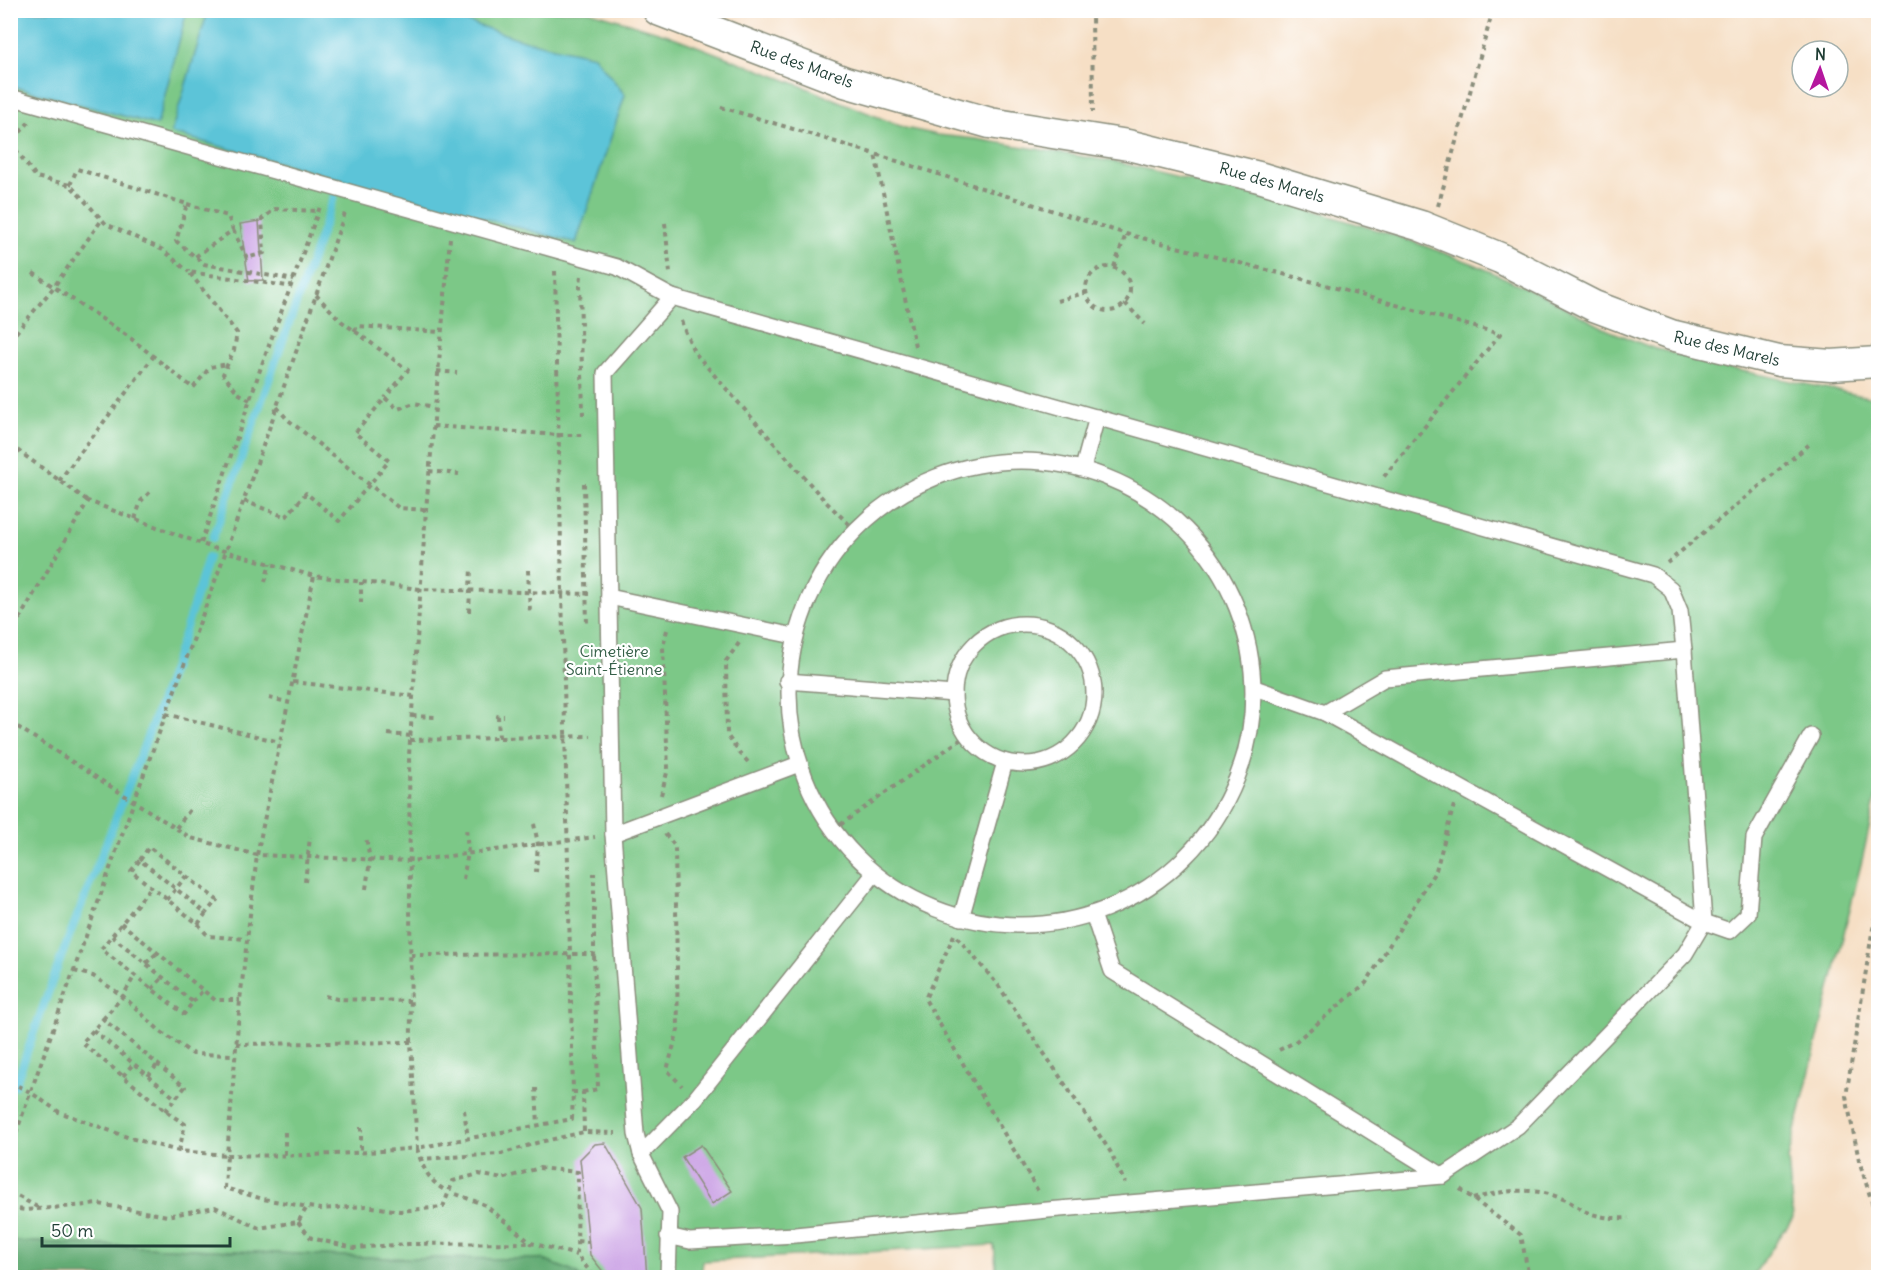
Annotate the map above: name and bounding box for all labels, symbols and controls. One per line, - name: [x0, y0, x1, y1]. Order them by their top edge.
- street label: Rue des Marels: [748, 36, 856, 92]
- north arrow: [1790, 39, 1850, 99]
- text: N: [1815, 44, 1826, 64]
- street label: Rue des Marels: [1217, 157, 1327, 207]
- street label: Rue des Marels: [1672, 326, 1782, 370]
- park label: Cimetière Saint-Étienne: [566, 641, 662, 679]
- scale bar: [42, 1210, 230, 1248]
- text: 50 m: [51, 1219, 93, 1242]

